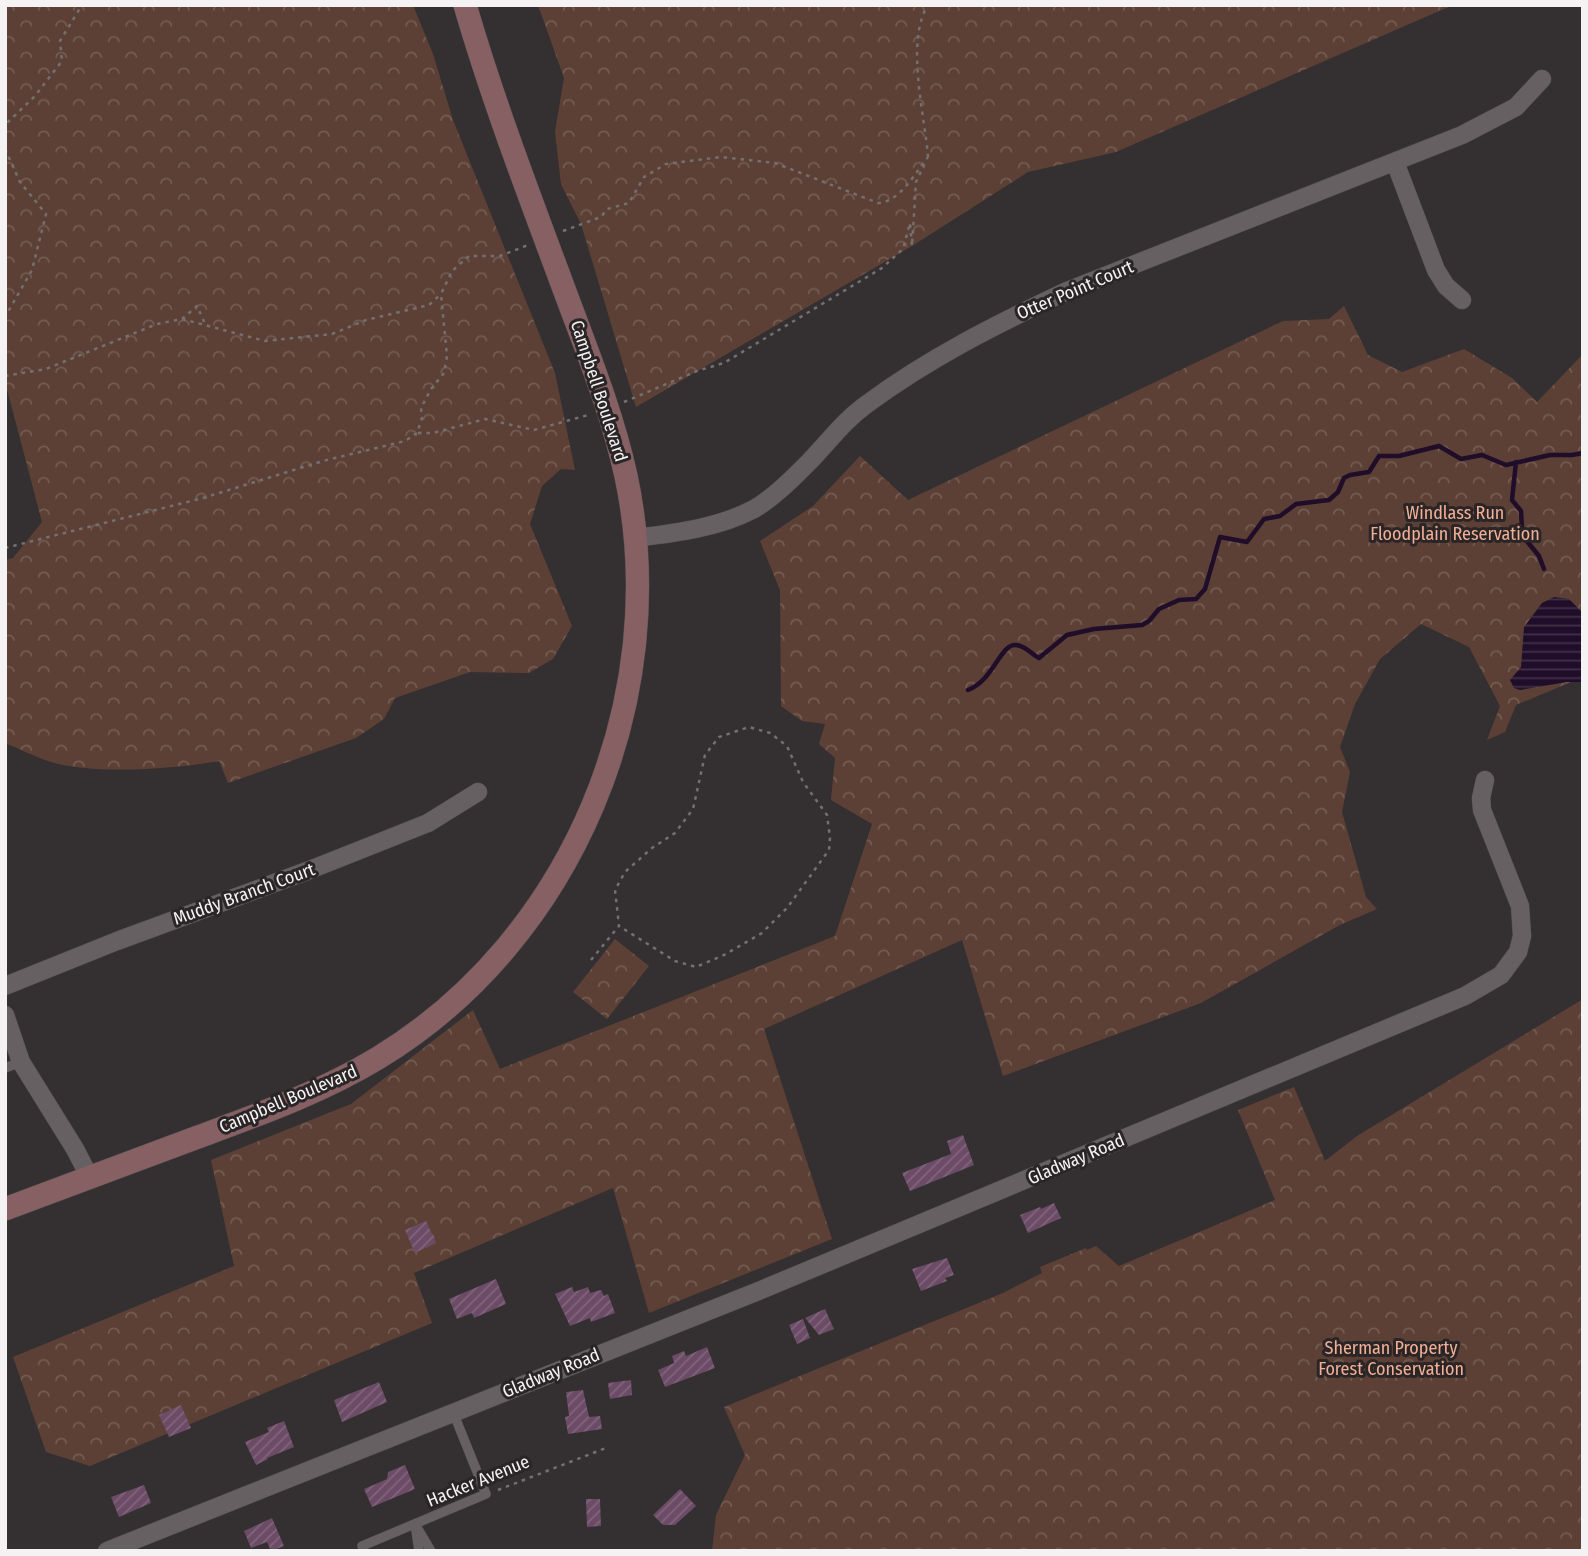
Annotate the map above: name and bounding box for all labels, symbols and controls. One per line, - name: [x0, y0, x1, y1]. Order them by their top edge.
- street label: Otter Point Court: [1013, 256, 1137, 324]
- street label: Campbell Boulevard: [566, 317, 632, 465]
- park label: Windlass Run Floodplain Reservation: [1370, 502, 1540, 545]
- street label: Muddy Branch Court: [170, 858, 318, 930]
- street label: Campbell Boulevard: [216, 1060, 360, 1138]
- street label: Gladway Road: [1024, 1129, 1128, 1189]
- park label: Sherman Property Forest Conservation: [1318, 1337, 1464, 1380]
- street label: Gladway Road: [499, 1343, 603, 1403]
- street label: Hacker Avenue: [423, 1450, 533, 1512]

